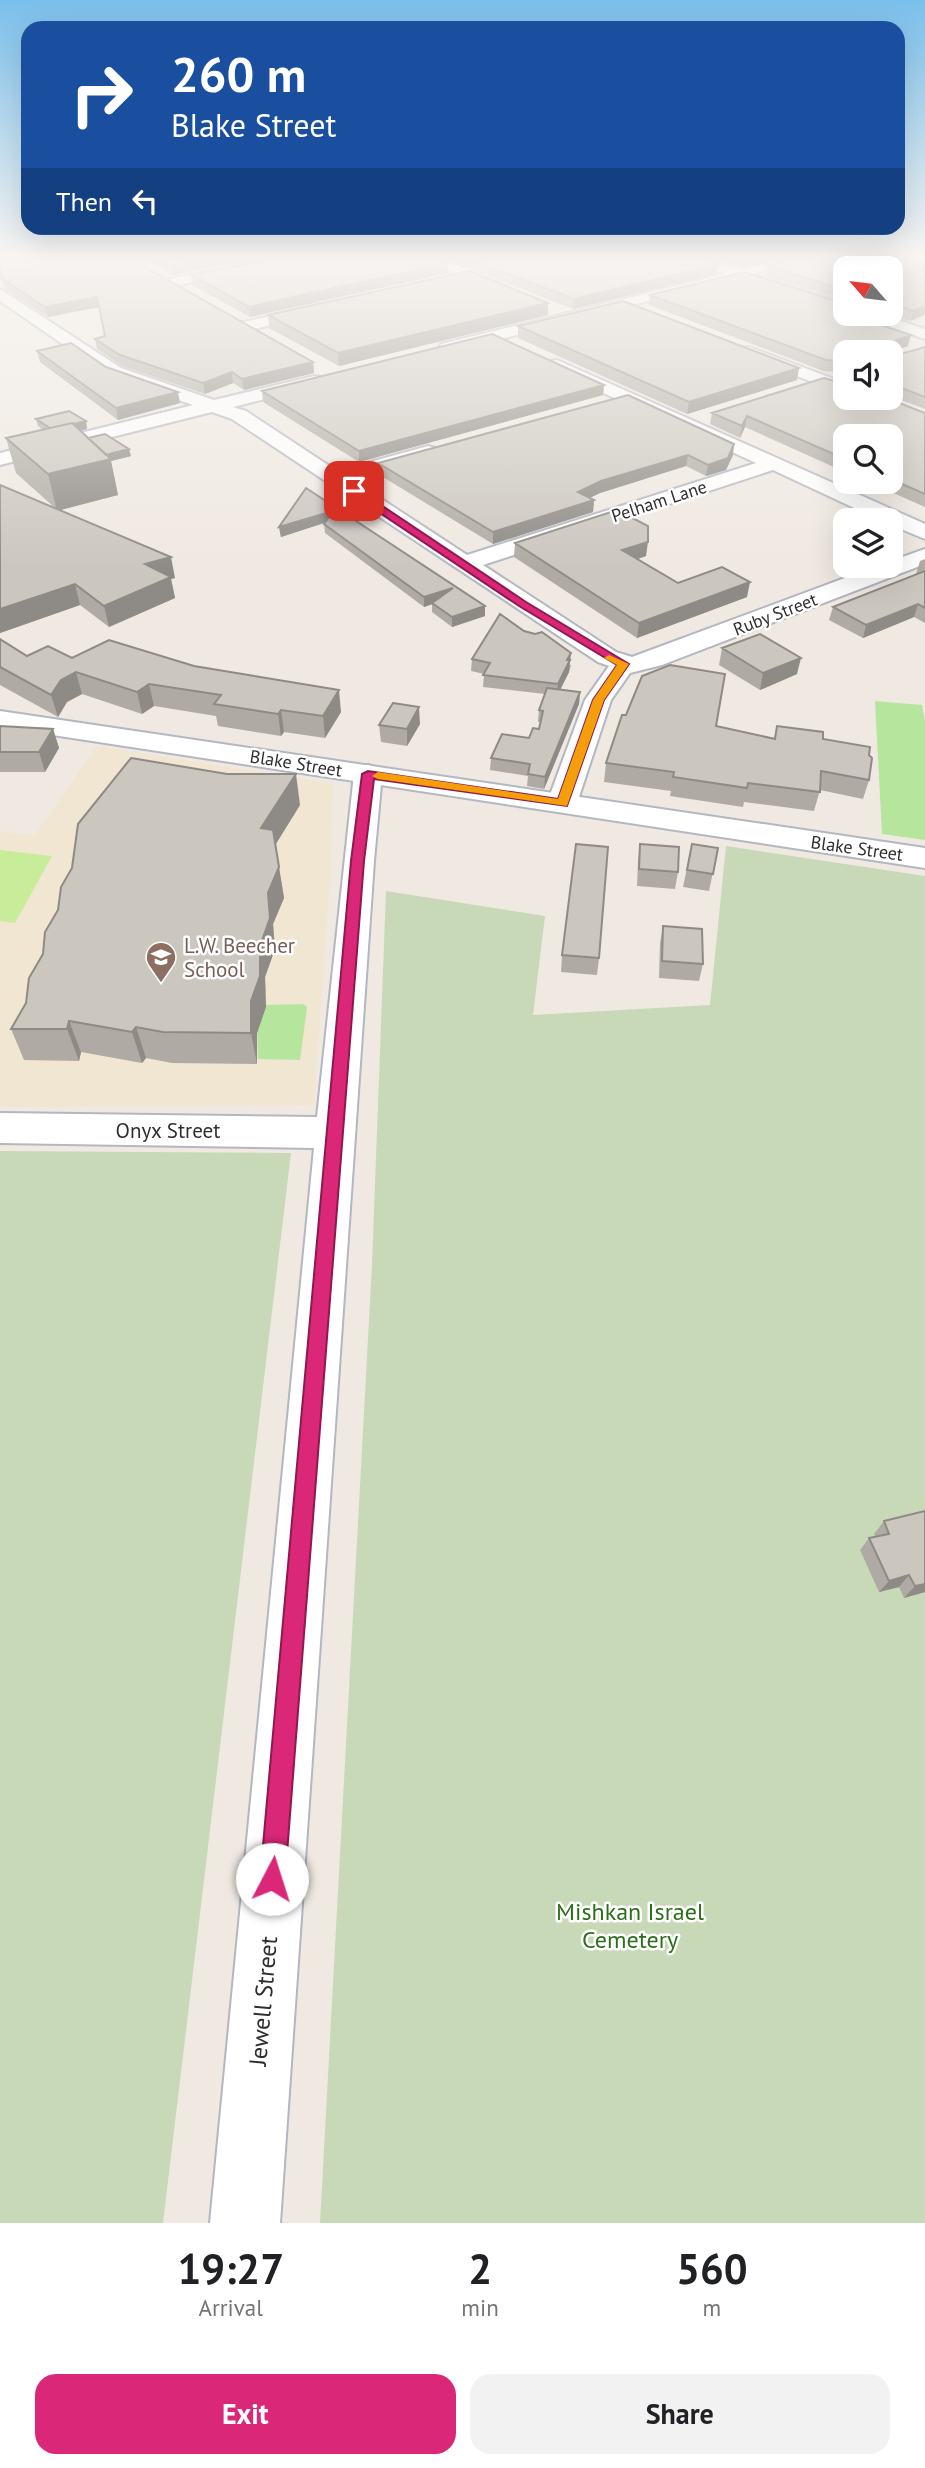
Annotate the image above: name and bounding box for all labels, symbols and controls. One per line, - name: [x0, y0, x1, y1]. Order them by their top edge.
- text: 260 m: [171, 42, 306, 106]
- icon: right: [56, 49, 147, 140]
- text: Blake Street: [171, 104, 336, 146]
- icon: left: [126, 182, 164, 220]
- text: Then: [56, 185, 112, 218]
- north arrow: [833, 256, 903, 326]
- map controls: [833, 256, 903, 578]
- button: sound: [833, 340, 903, 410]
- button: search: [833, 424, 903, 494]
- pin: [324, 461, 384, 521]
- icon: arrive: [335, 472, 373, 510]
- street label: Pelham Lane: [608, 475, 710, 527]
- button: layers: [833, 508, 903, 578]
- street label: Ruby Street: [730, 587, 820, 641]
- street label: Blake Street: [248, 744, 344, 782]
- street label: Blake Street: [809, 830, 905, 866]
- place label: L.W. Beecher School: [184, 932, 295, 983]
- school or university icon: L.W. Beecher School: [144, 940, 178, 984]
- street label: Onyx Street: [116, 1117, 220, 1144]
- position arrow: [235, 1842, 309, 1916]
- park label: Mishkan Israel Cemetery: [556, 1896, 704, 1955]
- street label: Jewell Street: [242, 1935, 284, 2068]
- text: 19:27: [177, 2241, 284, 2296]
- text: 2: [468, 2241, 492, 2296]
- text: 560: [676, 2241, 748, 2296]
- text: Arrival: [198, 2293, 263, 2322]
- text: min: [461, 2293, 499, 2322]
- text: m: [703, 2293, 721, 2322]
- button: Exit: [35, 2374, 456, 2454]
- button: Share: [470, 2374, 890, 2454]

